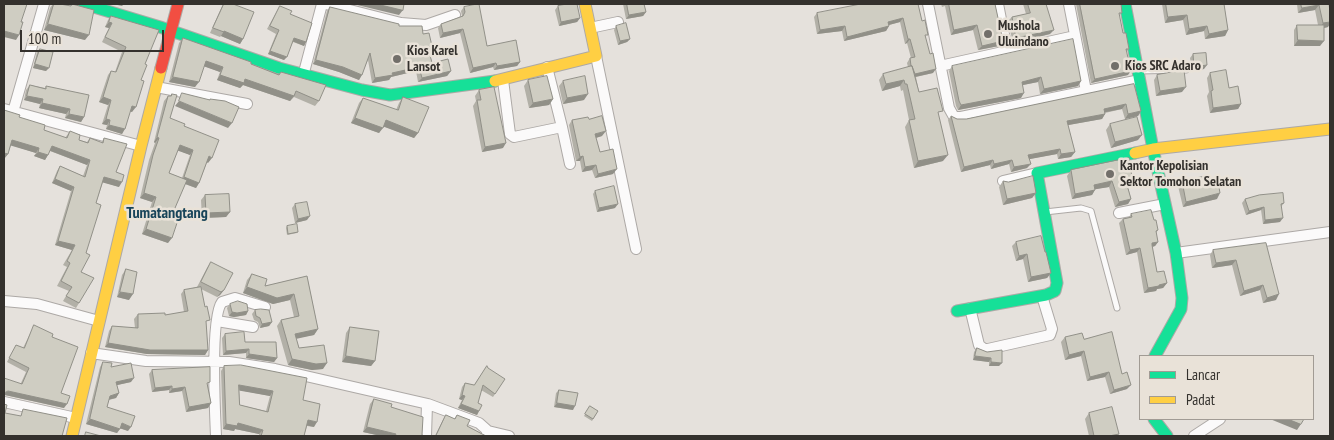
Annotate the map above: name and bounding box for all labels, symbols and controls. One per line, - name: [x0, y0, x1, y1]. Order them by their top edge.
- place label: Mushola Uluindano: [998, 18, 1049, 50]
- scale bar: [22, 20, 166, 52]
- marker: Mushola Uluindano: [982, 28, 994, 40]
- text: 100 m: [28, 29, 61, 48]
- place label: Kios Karel Lansot: [407, 43, 458, 75]
- marker: Kios Karel Lansot: [391, 53, 403, 65]
- place label: Kios SRC Adaro: [1125, 58, 1201, 74]
- marker: Kios SRC Adaro: [1109, 60, 1121, 72]
- place label: Kantor Kepolisian Sektor Tomohon Selatan: [1120, 158, 1241, 190]
- marker: Kantor Kepolisian Sektor Tomohon Selatan: [1104, 168, 1116, 180]
- district label: Tumatangtang: [126, 203, 208, 223]
- legend: [1139, 355, 1314, 420]
- text: Lancar: [1186, 365, 1220, 384]
- text: Padat: [1186, 390, 1215, 409]

